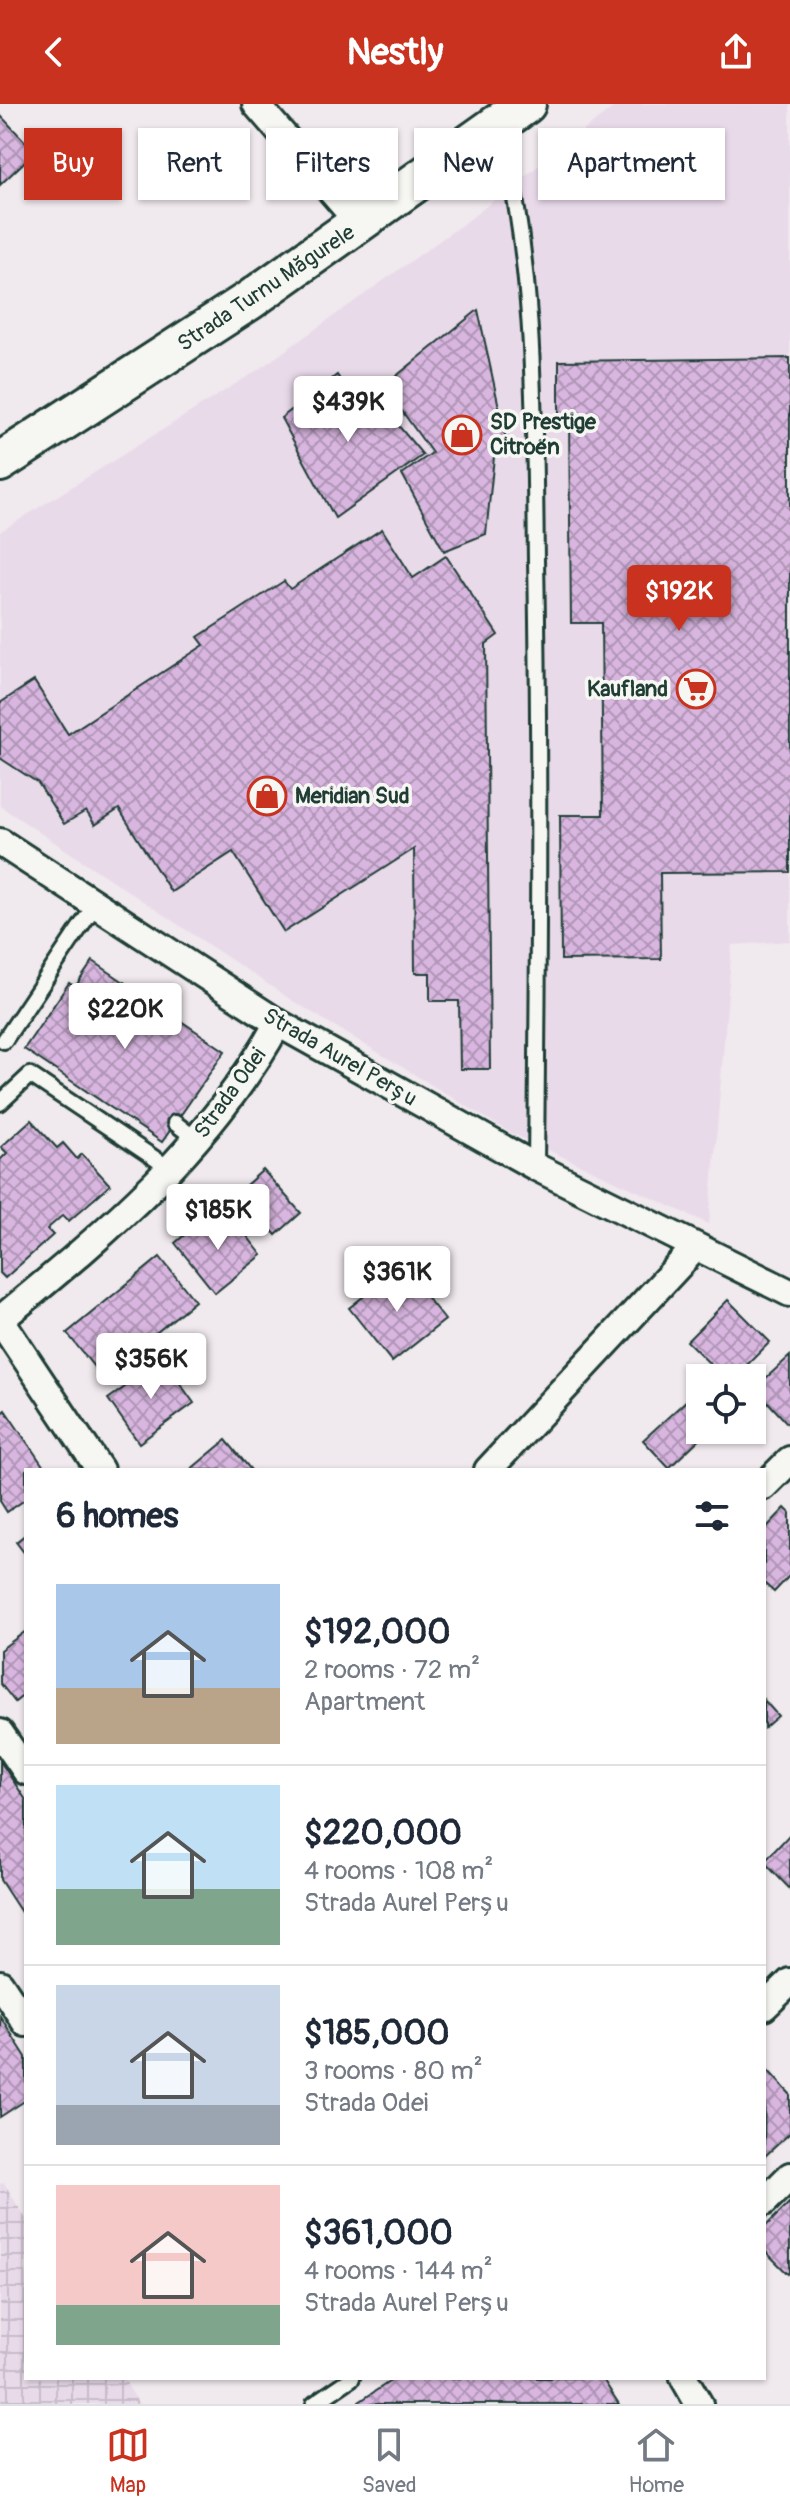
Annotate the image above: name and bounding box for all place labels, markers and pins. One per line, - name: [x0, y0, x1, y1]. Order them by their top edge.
- pin: $439K: [292, 376, 404, 444]
- place label: SD Prestige Citroën: [490, 408, 597, 461]
- shop icon: SD Prestige Citroën: [441, 414, 483, 456]
- pin: $192K: [623, 565, 735, 633]
- supermarket icon: Kaufland: [675, 668, 717, 710]
- place label: Kaufland: [587, 675, 668, 703]
- shop icon: Meridian Sud: [246, 775, 288, 817]
- place label: Meridian Sud: [295, 782, 410, 810]
- pin: $220K: [69, 983, 181, 1051]
- pin: $185K: [162, 1184, 274, 1252]
- pin: $361K: [341, 1246, 453, 1314]
- pin: $356K: [95, 1333, 207, 1401]

